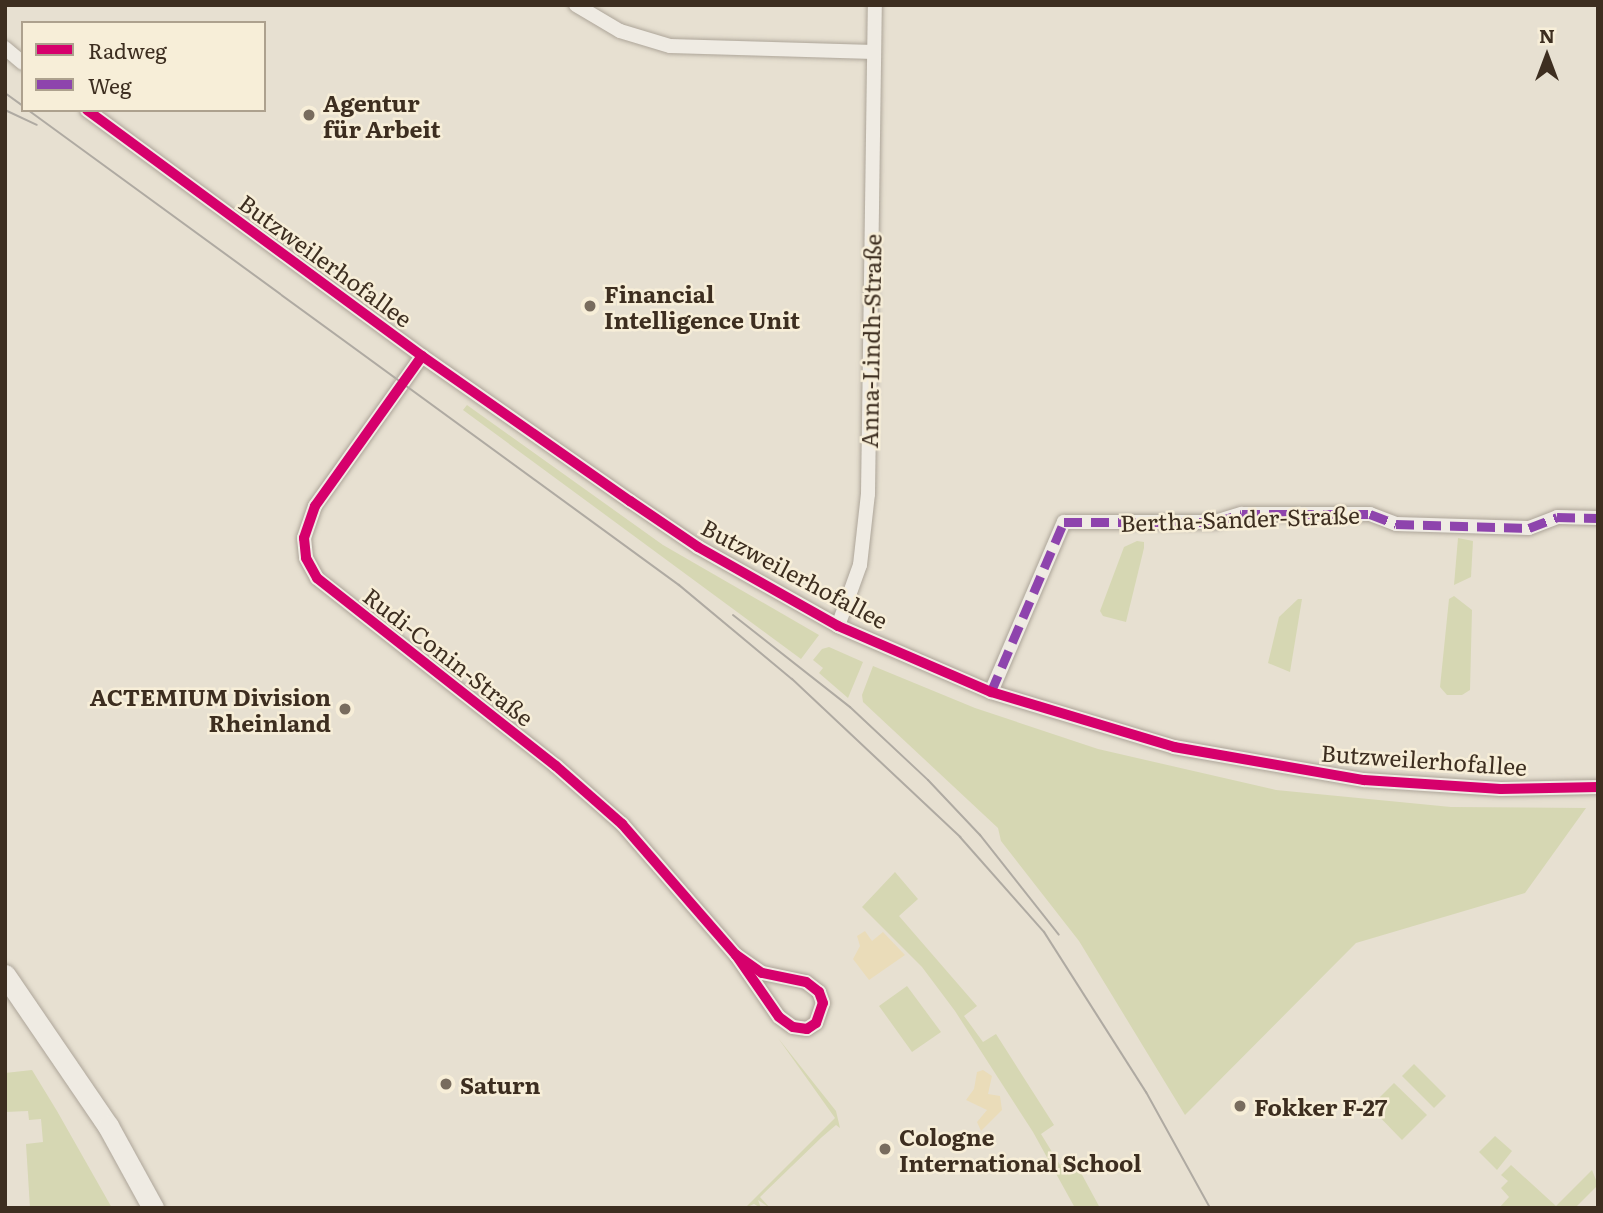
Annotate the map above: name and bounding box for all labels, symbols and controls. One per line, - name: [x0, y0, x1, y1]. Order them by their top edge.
- legend: [21, 21, 266, 112]
- north arrow: [1512, 21, 1582, 91]
- text: N: [1539, 21, 1555, 49]
- text: Radweg: [88, 34, 167, 65]
- text: Weg: [88, 69, 132, 100]
- place label: Agentur für Arbeit: [323, 88, 440, 142]
- marker: Agentur für Arbeit: [301, 107, 317, 123]
- street label: Butzweilerhofallee: [234, 188, 418, 332]
- street label: Anna-Lindh-Straße: [854, 234, 886, 448]
- place label: Financial Intelligence Unit: [604, 279, 800, 333]
- marker: Financial Intelligence Unit: [582, 298, 598, 314]
- street label: Bertha-Sander-Straße: [1120, 500, 1360, 536]
- street label: Butzweilerhofallee: [697, 512, 893, 634]
- street label: Rudi-Conin-Straße: [359, 581, 539, 731]
- place label: ACTEMIUM Division Rheinland: [90, 682, 331, 736]
- marker: ACTEMIUM Division Rheinland: [337, 701, 353, 717]
- street label: Butzweilerhofallee: [1320, 738, 1528, 780]
- place label: Saturn: [460, 1070, 540, 1098]
- marker: Saturn: [438, 1076, 454, 1092]
- place label: Fokker F-27: [1254, 1092, 1387, 1120]
- marker: Fokker F-27: [1232, 1098, 1248, 1114]
- place label: Cologne International School: [899, 1122, 1142, 1176]
- marker: Cologne International School: [877, 1141, 893, 1157]

